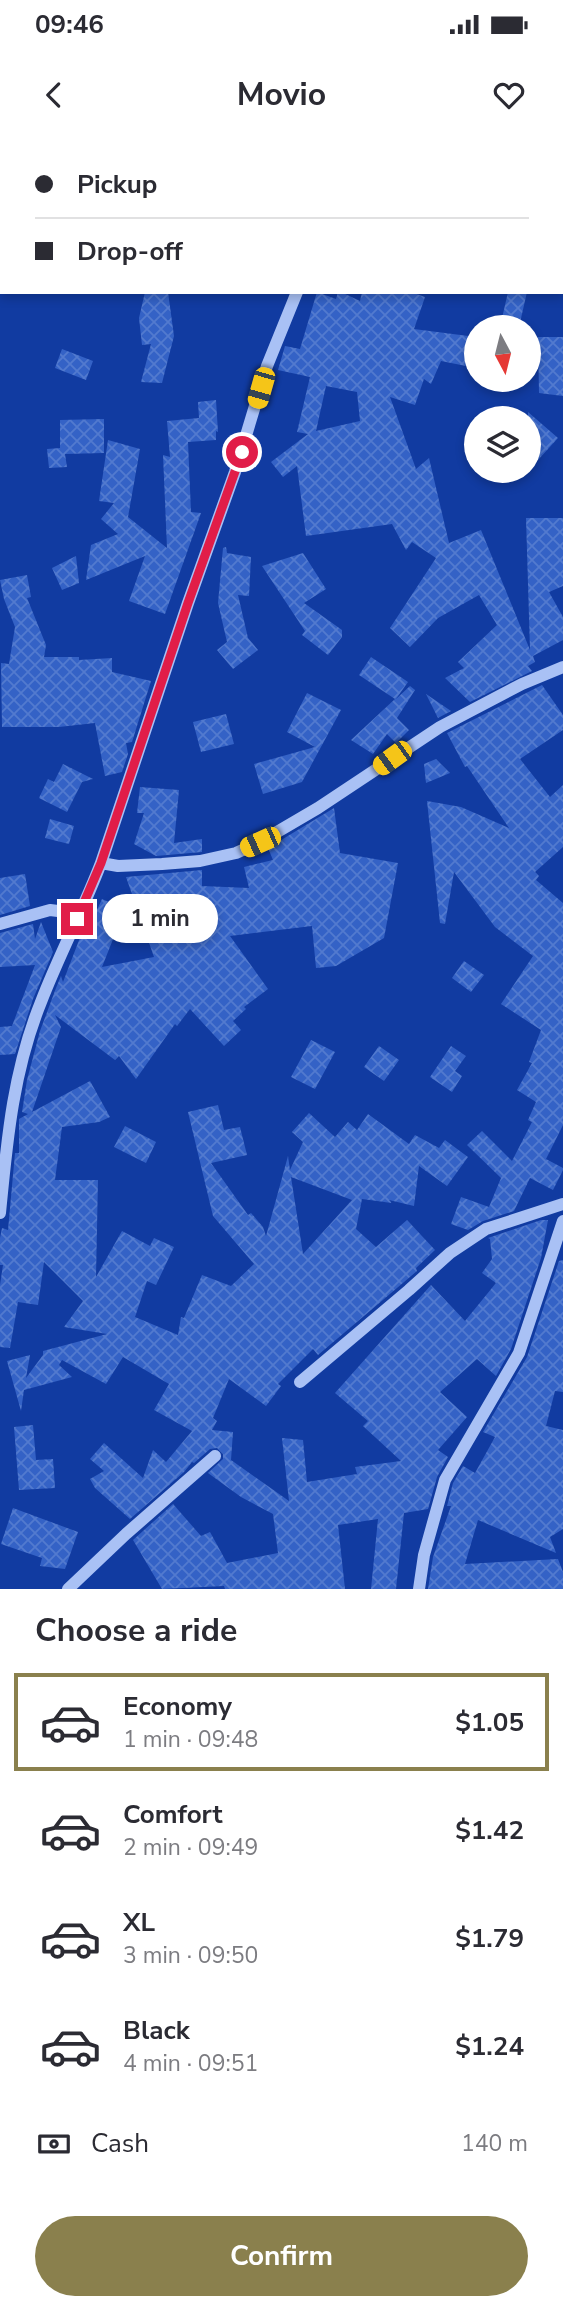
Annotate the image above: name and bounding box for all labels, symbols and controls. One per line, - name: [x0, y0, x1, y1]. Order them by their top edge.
- text: 09:46: [35, 7, 104, 42]
- text: Movio: [237, 73, 326, 116]
- icon: back: [35, 76, 73, 114]
- icon: heart: [490, 76, 528, 114]
- text: Pickup: [77, 167, 157, 202]
- text: Drop-off: [77, 234, 183, 269]
- north arrow: [464, 315, 541, 392]
- map controls: [464, 315, 541, 483]
- car: [246, 365, 277, 411]
- button: layers: [464, 406, 541, 483]
- route start: [226, 436, 258, 468]
- car: [369, 737, 416, 779]
- car: [237, 824, 284, 860]
- callout: 1 min: [102, 894, 217, 944]
- route end: [61, 903, 93, 935]
- text: 1 min: [130, 903, 190, 934]
- text: Choose a ride: [35, 1609, 237, 1652]
- text: Economy: [123, 1689, 232, 1724]
- icon: car: [39, 1691, 102, 1754]
- text: $1.05: [455, 1705, 524, 1740]
- text: 1 min · 09:48: [123, 1724, 258, 1755]
- text: Comfort: [123, 1797, 223, 1832]
- icon: car: [39, 1799, 102, 1862]
- text: $1.42: [455, 1813, 524, 1848]
- text: 2 min · 09:49: [123, 1832, 258, 1863]
- text: XL: [123, 1905, 155, 1940]
- icon: car: [39, 1907, 102, 1970]
- text: $1.79: [455, 1921, 524, 1956]
- text: 3 min · 09:50: [123, 1940, 258, 1971]
- text: Black: [123, 2013, 190, 2048]
- icon: car: [39, 2015, 102, 2078]
- text: $1.24: [455, 2029, 524, 2064]
- text: 4 min · 09:51: [123, 2048, 258, 2079]
- icon: cash: [35, 2125, 73, 2163]
- text: Cash: [91, 2126, 149, 2161]
- text: 140 m: [461, 2128, 528, 2159]
- button: Confirm: [35, 2216, 528, 2296]

